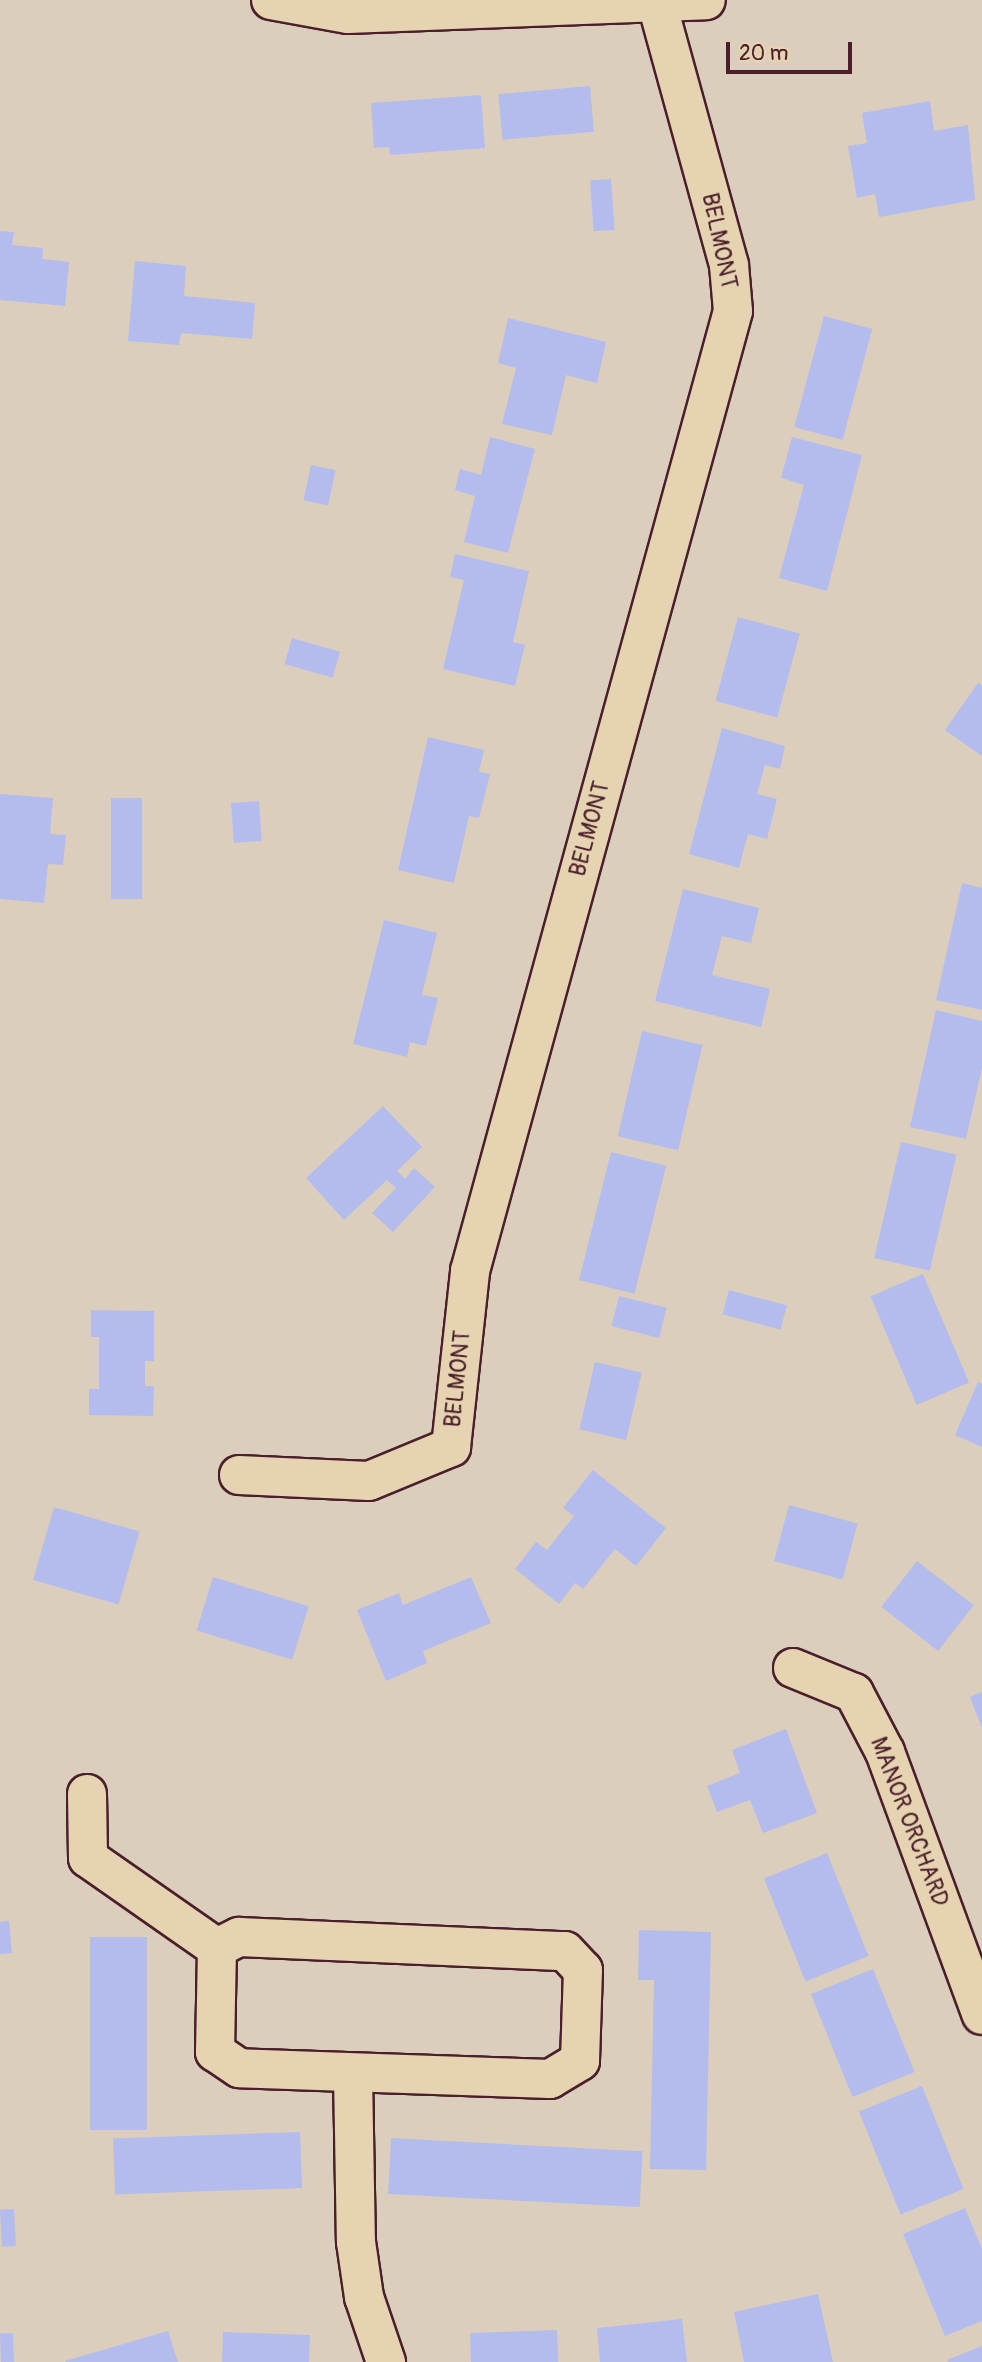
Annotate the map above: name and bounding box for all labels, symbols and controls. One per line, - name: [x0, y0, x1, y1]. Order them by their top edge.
- scale bar: [730, 28, 856, 72]
- text: 20 m: [739, 40, 788, 67]
- street label: BELMONT: [695, 190, 743, 292]
- street label: BELMONT: [564, 778, 616, 880]
- street label: BELMONT: [439, 1329, 477, 1429]
- street label: MANOR ORCHARD: [864, 1733, 954, 1911]

